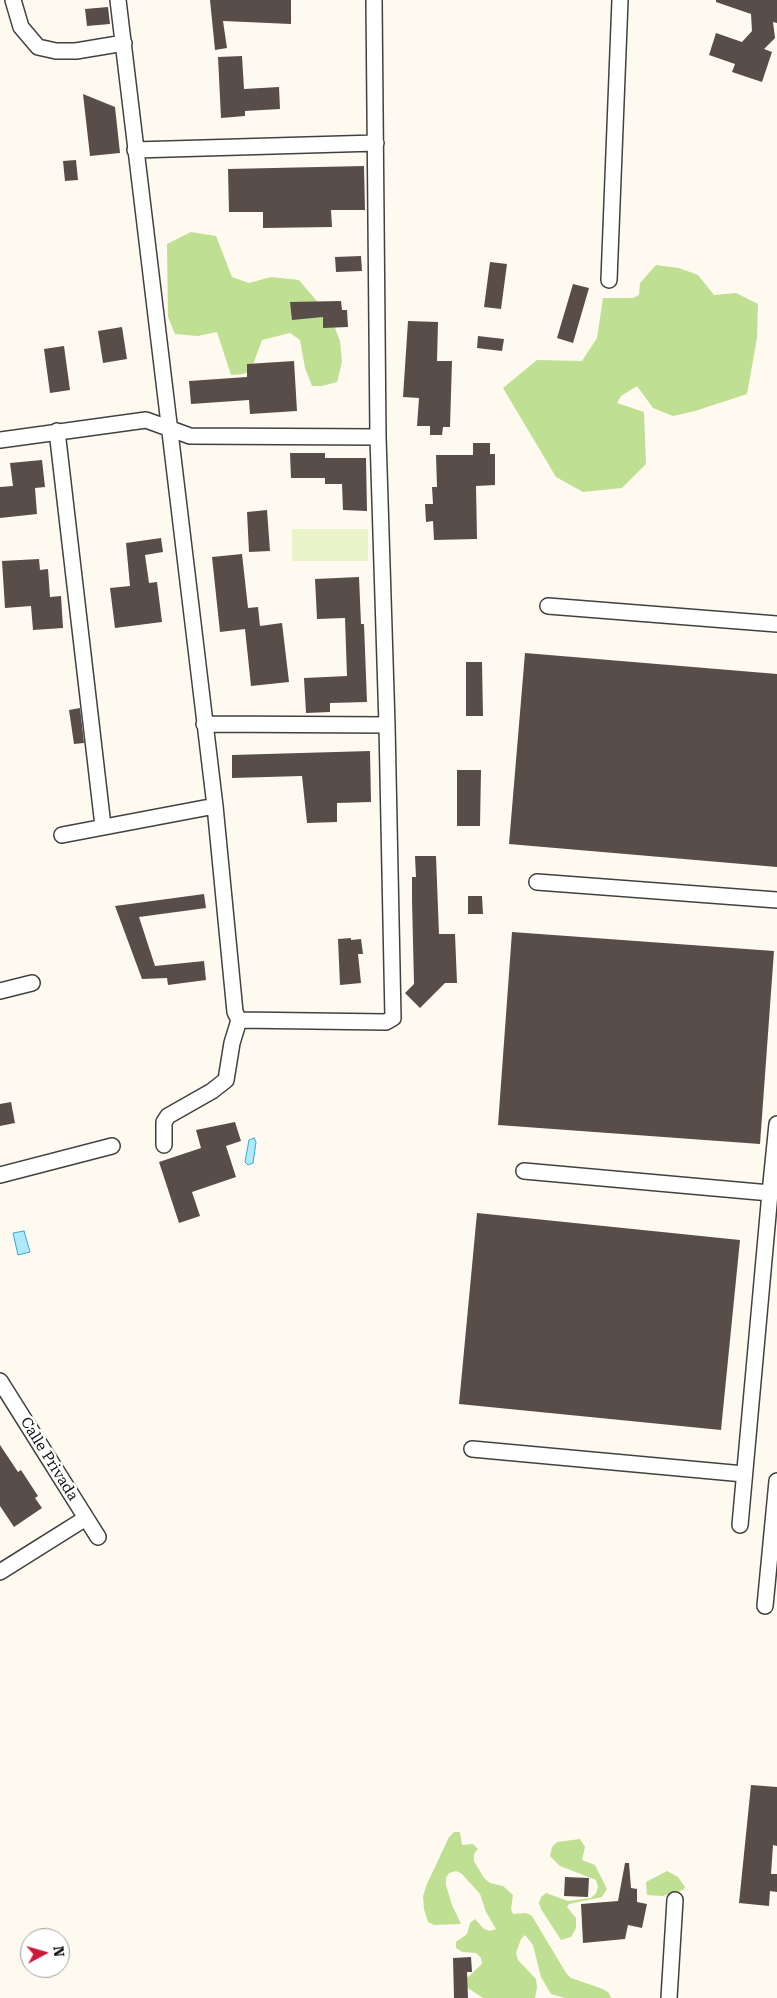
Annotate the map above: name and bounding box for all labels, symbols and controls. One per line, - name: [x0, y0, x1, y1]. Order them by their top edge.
- street label: Calle Privada: [16, 1414, 82, 1504]
- north arrow: [20, 1928, 70, 1978]
- text: N: [50, 1945, 67, 1958]

